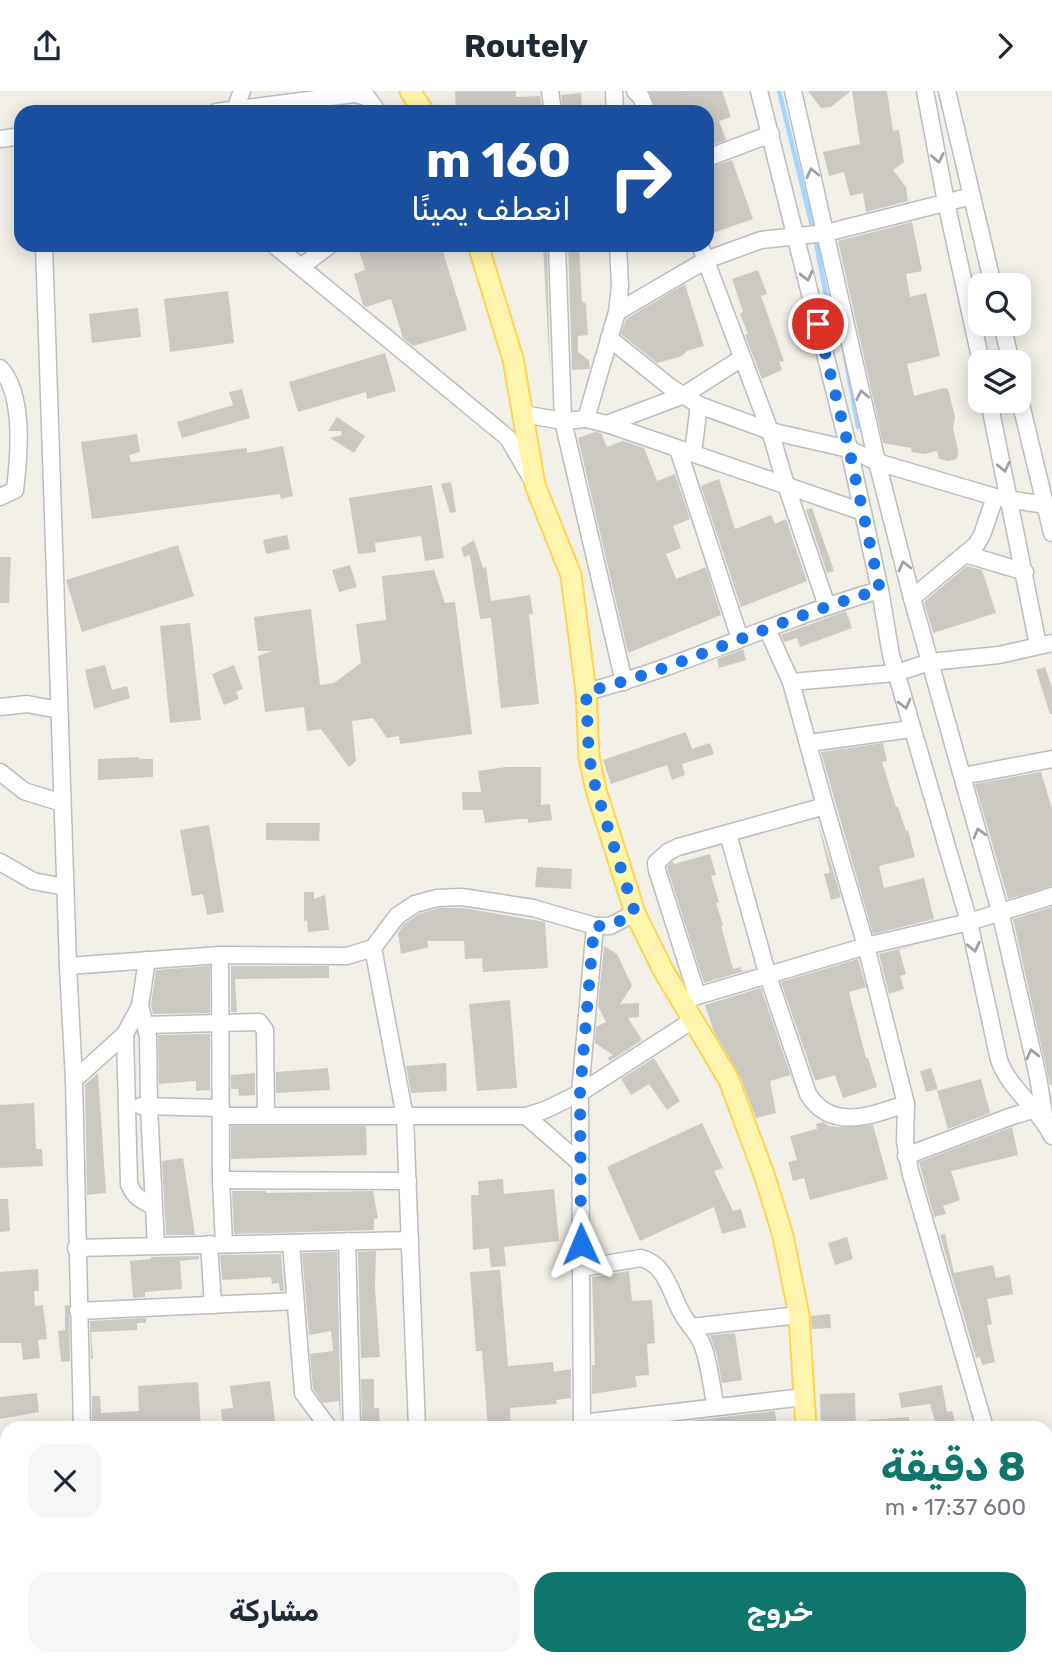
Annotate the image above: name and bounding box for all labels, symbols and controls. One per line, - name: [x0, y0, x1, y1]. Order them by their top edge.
- icon: share: [28, 27, 66, 65]
- text: Routely: [464, 27, 588, 65]
- icon: forward: [986, 27, 1024, 65]
- text: 160 m: [426, 131, 571, 189]
- icon: right: [595, 133, 686, 224]
- one-way arrow: [930, 152, 945, 164]
- one-way arrow: [806, 167, 820, 179]
- text: انعطف يمينًا: [411, 190, 571, 228]
- one-way arrow: [799, 269, 813, 281]
- map controls: [968, 273, 1031, 413]
- button: search: [968, 273, 1031, 336]
- pin: [788, 294, 848, 354]
- icon: arrive: [799, 305, 837, 343]
- button: layers: [968, 350, 1031, 413]
- one-way arrow: [856, 389, 870, 401]
- one-way arrow: [996, 461, 1010, 473]
- one-way arrow: [898, 561, 912, 573]
- one-way arrow: [897, 698, 911, 710]
- one-way arrow: [973, 827, 987, 839]
- one-way arrow: [966, 941, 981, 953]
- one-way arrow: [1026, 1048, 1041, 1060]
- position arrow: [544, 1207, 618, 1281]
- text: 8 دقيقة: [881, 1442, 1026, 1492]
- button: close: [28, 1444, 102, 1518]
- text: 600 m · 17:37: [885, 1493, 1026, 1521]
- button: مشاركة: [28, 1572, 520, 1652]
- button: خروج: [534, 1572, 1026, 1652]

